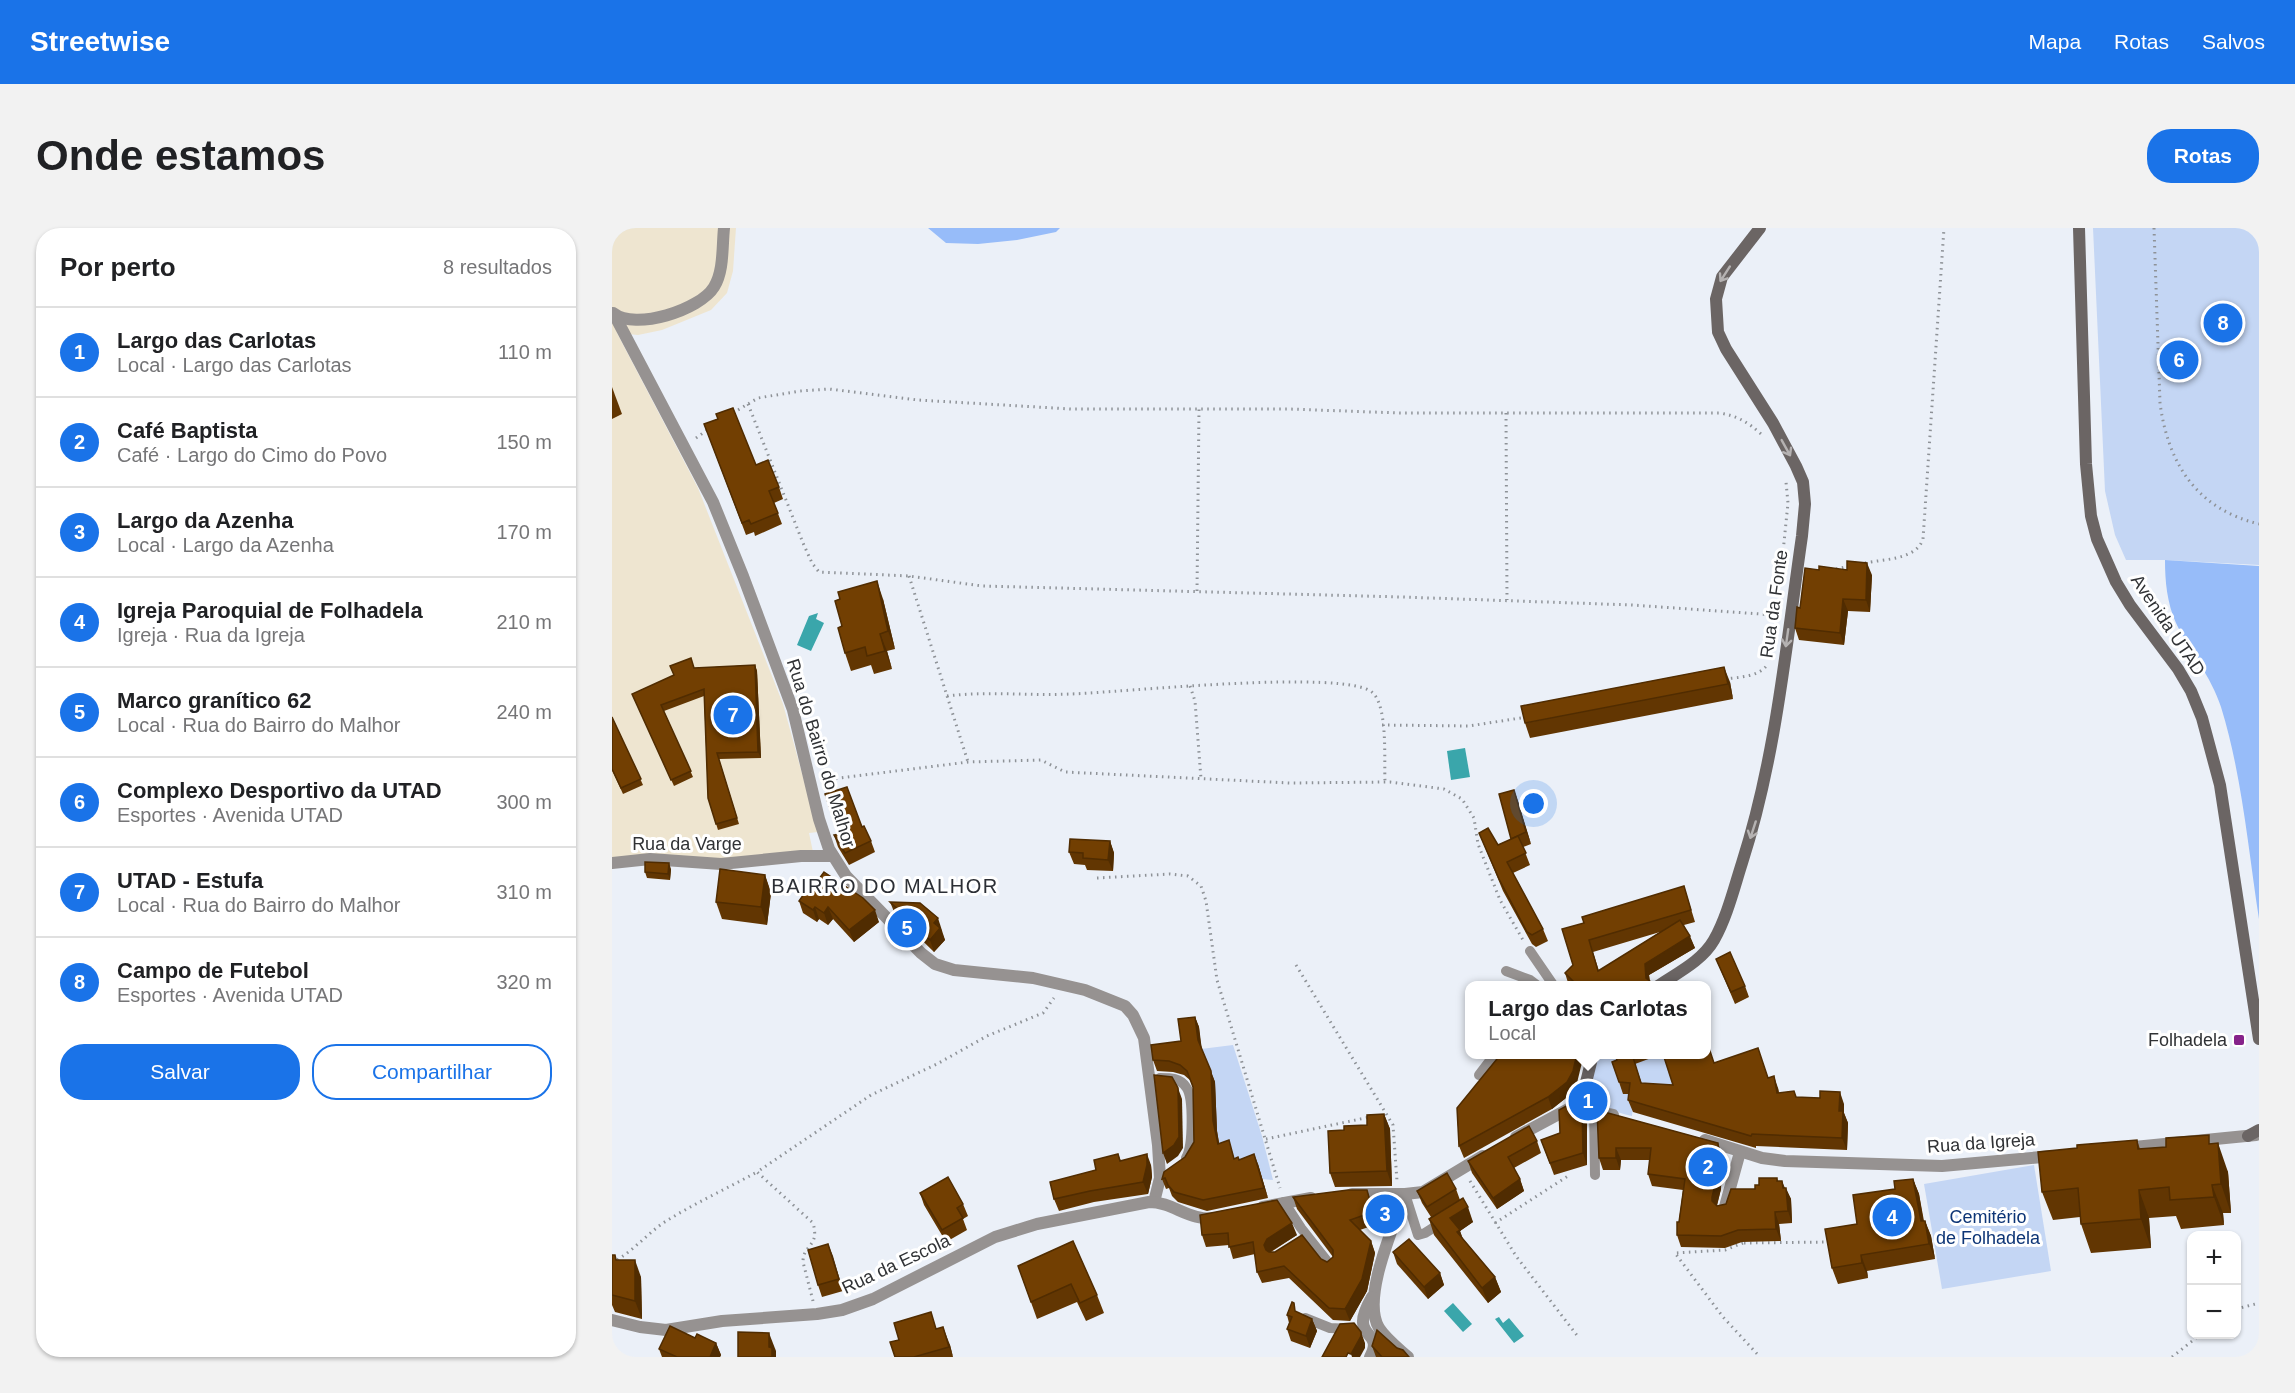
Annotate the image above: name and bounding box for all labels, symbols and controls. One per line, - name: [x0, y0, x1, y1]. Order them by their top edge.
- text: Streetwise: [30, 26, 170, 57]
- text: Mapa: [2029, 30, 2081, 53]
- text: Rotas: [2114, 30, 2169, 53]
- text: Salvos: [2202, 30, 2265, 53]
- button: Rotas: [2147, 129, 2259, 183]
- text: Onde estamos: [36, 132, 325, 179]
- text: Por perto: [60, 252, 176, 282]
- text: 8 resultados: [443, 256, 552, 278]
- one-way arrow: [1718, 266, 1731, 283]
- pin: 8: [2204, 300, 2242, 346]
- text: Largo das Carlotas: [117, 328, 316, 353]
- pin: 6: [2160, 338, 2198, 382]
- text: 1: [74, 341, 85, 363]
- text: 110 m: [498, 341, 552, 363]
- text: Local · Largo das Carlotas: [117, 354, 352, 376]
- text: Café Baptista: [117, 418, 258, 443]
- text: 2: [74, 431, 85, 453]
- text: 150 m: [496, 431, 552, 453]
- one-way arrow: [1781, 439, 1793, 456]
- text: Café · Largo do Cimo do Povo: [117, 444, 387, 466]
- text: Largo da Azenha: [117, 508, 293, 533]
- text: 3: [74, 521, 85, 543]
- text: 170 m: [496, 521, 552, 543]
- text: Local · Largo da Azenha: [117, 534, 334, 556]
- street label: Rua da Fonte: [1757, 549, 1791, 659]
- street label: Avenida UTAD: [2127, 571, 2209, 679]
- text: Igreja Paroquial de Folhadela: [117, 598, 423, 623]
- text: 4: [74, 611, 85, 633]
- text: 210 m: [496, 611, 552, 633]
- text: Igreja · Rua da Igreja: [117, 624, 305, 646]
- one-way arrow: [1782, 628, 1793, 648]
- street label: Rua do Bairro do Malhor: [783, 656, 859, 850]
- text: Marco granítico 62: [117, 688, 311, 713]
- pin: 7: [714, 692, 752, 738]
- text: 5: [74, 701, 85, 723]
- text: 240 m: [496, 701, 552, 723]
- text: Local · Rua do Bairro do Malhor: [117, 714, 400, 736]
- text: Complexo Desportivo da UTAD: [117, 778, 442, 803]
- your location: [1519, 789, 1548, 818]
- text: 6: [74, 791, 85, 813]
- text: 300 m: [496, 791, 552, 813]
- text: Esportes · Avenida UTAD: [117, 804, 343, 826]
- one-way arrow: [1747, 820, 1758, 839]
- street label: Rua da Varge: [632, 834, 742, 854]
- text: UTAD - Estufa: [117, 868, 263, 893]
- district label: BAIRRO DO MALHOR: [771, 875, 999, 897]
- text: 7: [74, 881, 85, 903]
- text: 310 m: [496, 881, 552, 903]
- text: Local · Rua do Bairro do Malhor: [117, 894, 400, 916]
- pin: 5: [888, 906, 926, 950]
- text: Campo de Futebol: [117, 958, 309, 983]
- text: 8: [74, 971, 85, 993]
- text: 320 m: [496, 971, 552, 993]
- popup: [1465, 981, 1711, 1059]
- text: Esportes · Avenida UTAD: [117, 984, 343, 1006]
- text: Largo das Carlotas: [1488, 996, 1688, 1021]
- text: Local: [1488, 1022, 1536, 1044]
- place label: Folhadela: [2148, 1030, 2228, 1050]
- marker: Folhadela: [2232, 1033, 2246, 1047]
- button: Salvar: [60, 1044, 300, 1100]
- button: Compartilhar: [312, 1044, 552, 1100]
- pin: 1: [1568, 1078, 1608, 1124]
- street label: Rua da Igreja: [1926, 1129, 2037, 1157]
- pin: 2: [1688, 1144, 1728, 1190]
- pin: 3: [1366, 1192, 1404, 1236]
- pin: 4: [1872, 1194, 1912, 1240]
- park label: Cemitério de Folhadela: [1936, 1207, 2041, 1248]
- street label: Rua da Escola: [839, 1230, 954, 1298]
- map controls: [2187, 1231, 2241, 1339]
- button: +: [2187, 1231, 2241, 1285]
- button: −: [2187, 1285, 2241, 1339]

